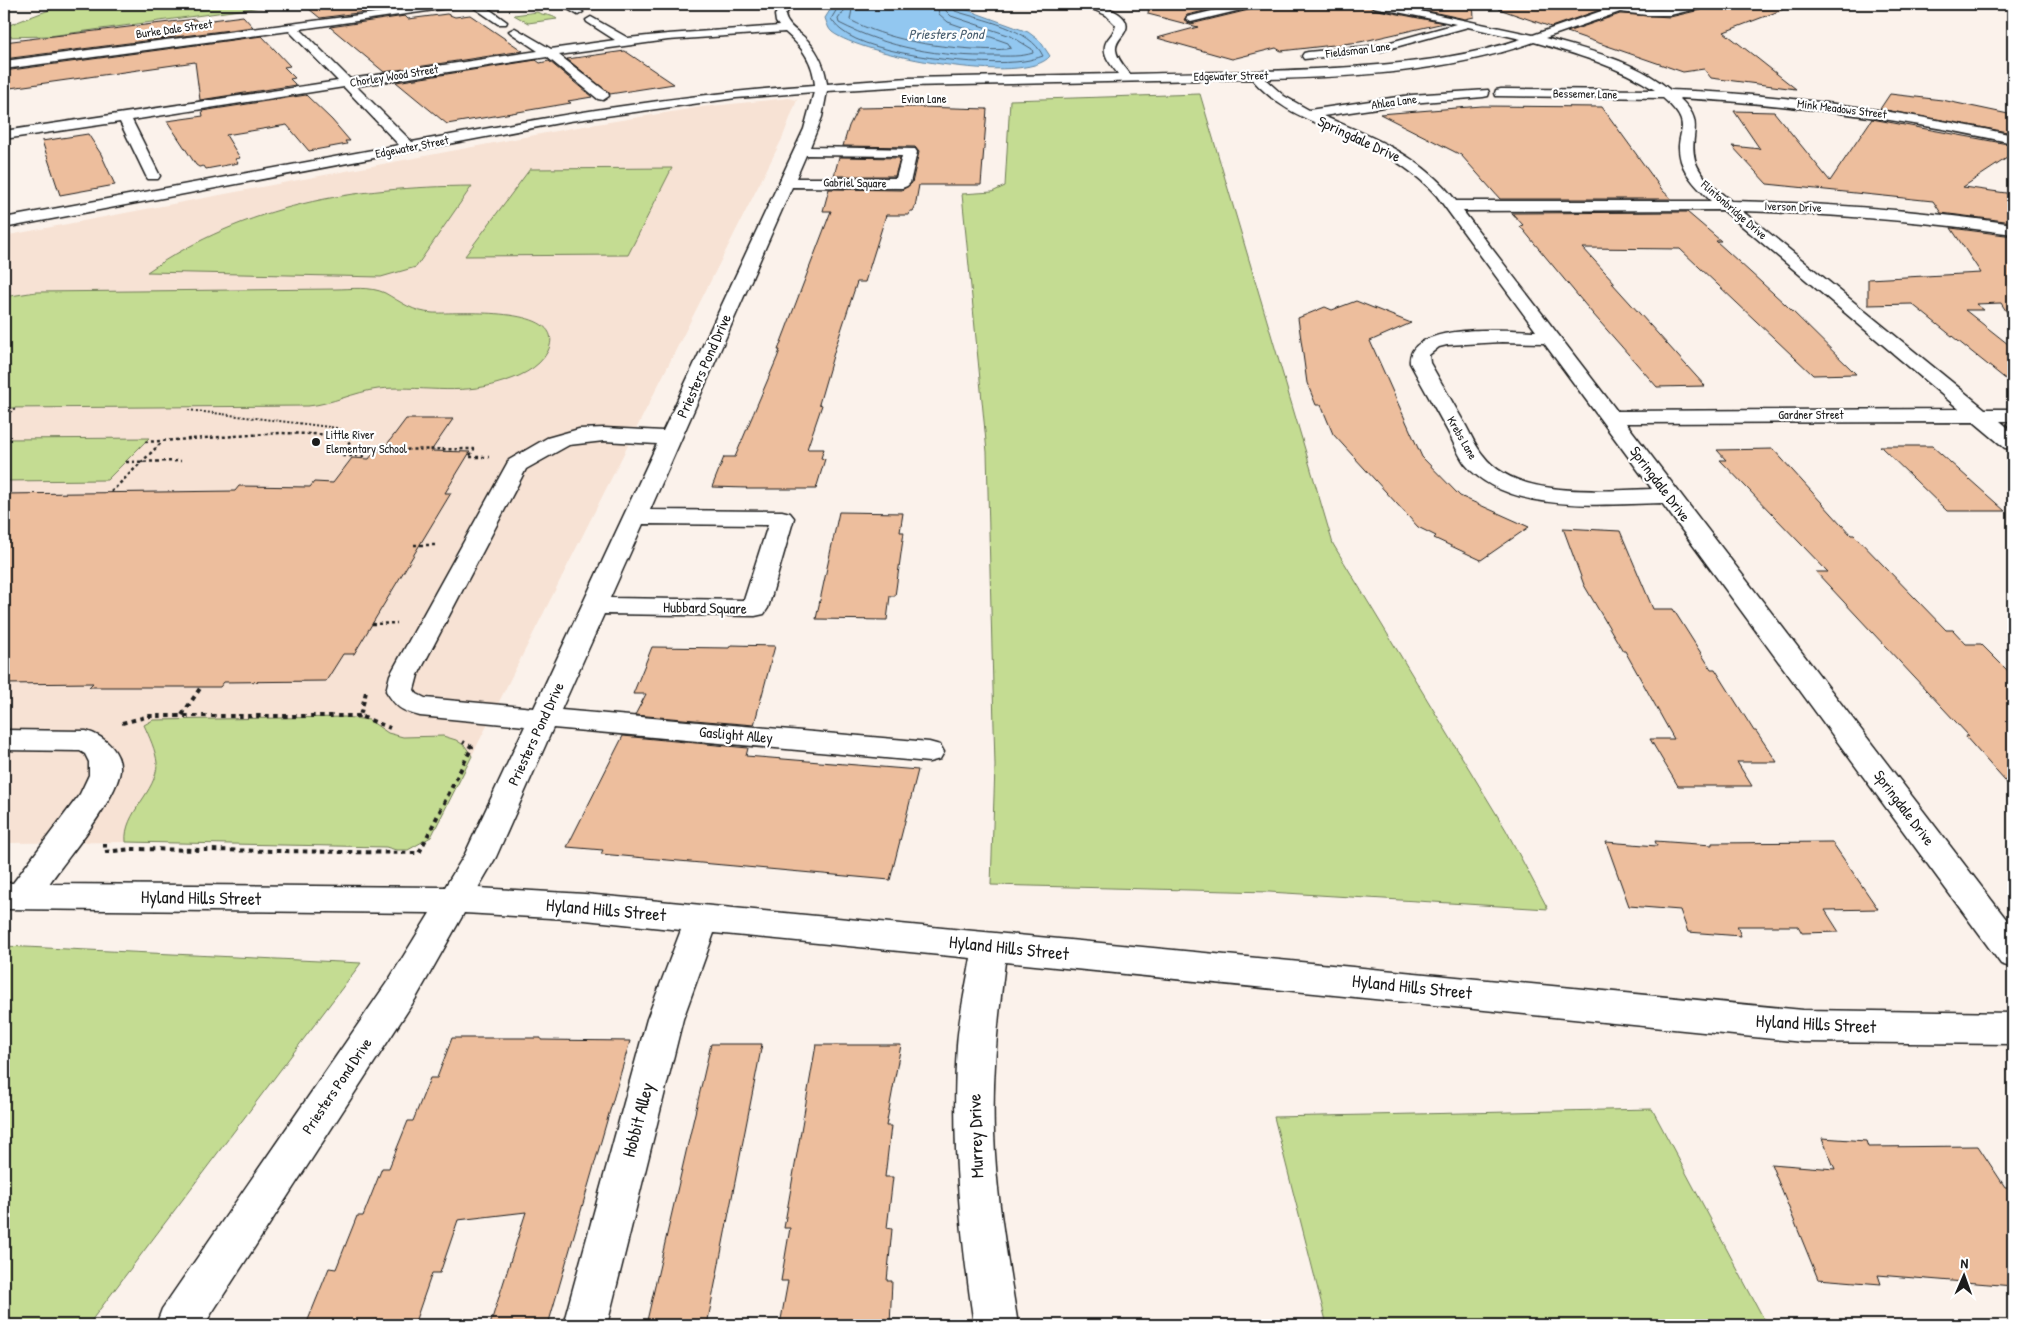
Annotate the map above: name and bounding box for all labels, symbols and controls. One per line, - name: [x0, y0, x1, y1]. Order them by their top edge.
- street label: Burke Dale Street: [135, 15, 214, 42]
- water label: Priesters Pond: [909, 24, 986, 43]
- street label: Fieldsman Lane: [1324, 37, 1391, 62]
- street label: Chorley Wood Street: [348, 60, 440, 91]
- street label: Edgewater Street: [1194, 66, 1269, 85]
- street label: Bessemer Lane: [1553, 84, 1618, 103]
- street label: Evian Lane: [901, 90, 947, 107]
- street label: Ahlea Lane: [1370, 90, 1418, 113]
- street label: Mink Meadows Street: [1796, 95, 1889, 123]
- street label: Springdale Drive: [1314, 110, 1404, 167]
- street label: Edgewater Street: [374, 131, 451, 162]
- street label: Gabriel Square: [823, 173, 887, 192]
- street label: Flintonbridge Drive: [1697, 175, 1771, 243]
- street label: Iverson Drive: [1764, 197, 1822, 216]
- street label: Priesters Pond Drive: [671, 310, 736, 421]
- street label: Gardner Street: [1778, 406, 1845, 423]
- street label: Krebs Lane: [1443, 413, 1482, 463]
- place label: Little River Elementary School: [326, 426, 408, 457]
- marker: Little River Elementary School: [310, 436, 322, 448]
- street label: Springdale Drive: [1625, 442, 1696, 526]
- street label: Hubbard Square: [663, 596, 747, 619]
- street label: Priesters Pond Drive: [502, 679, 569, 789]
- street label: Gaslight Alley: [698, 721, 774, 748]
- street label: Springdale Drive: [1869, 766, 1940, 850]
- street label: Hyland Hills Street: [141, 884, 262, 911]
- street label: Hyland Hills Street: [545, 892, 668, 927]
- street label: Hyland Hills Street: [948, 929, 1071, 966]
- street label: Hyland Hills Street: [1351, 968, 1474, 1005]
- street label: Hyland Hills Street: [1755, 1008, 1878, 1039]
- street label: Priesters Pond Drive: [297, 1033, 377, 1138]
- street label: Hobbit Alley: [616, 1079, 660, 1160]
- street label: Murrey Drive: [962, 1093, 989, 1179]
- north arrow: [1940, 1252, 1990, 1302]
- text: N: [1960, 1253, 1969, 1272]

